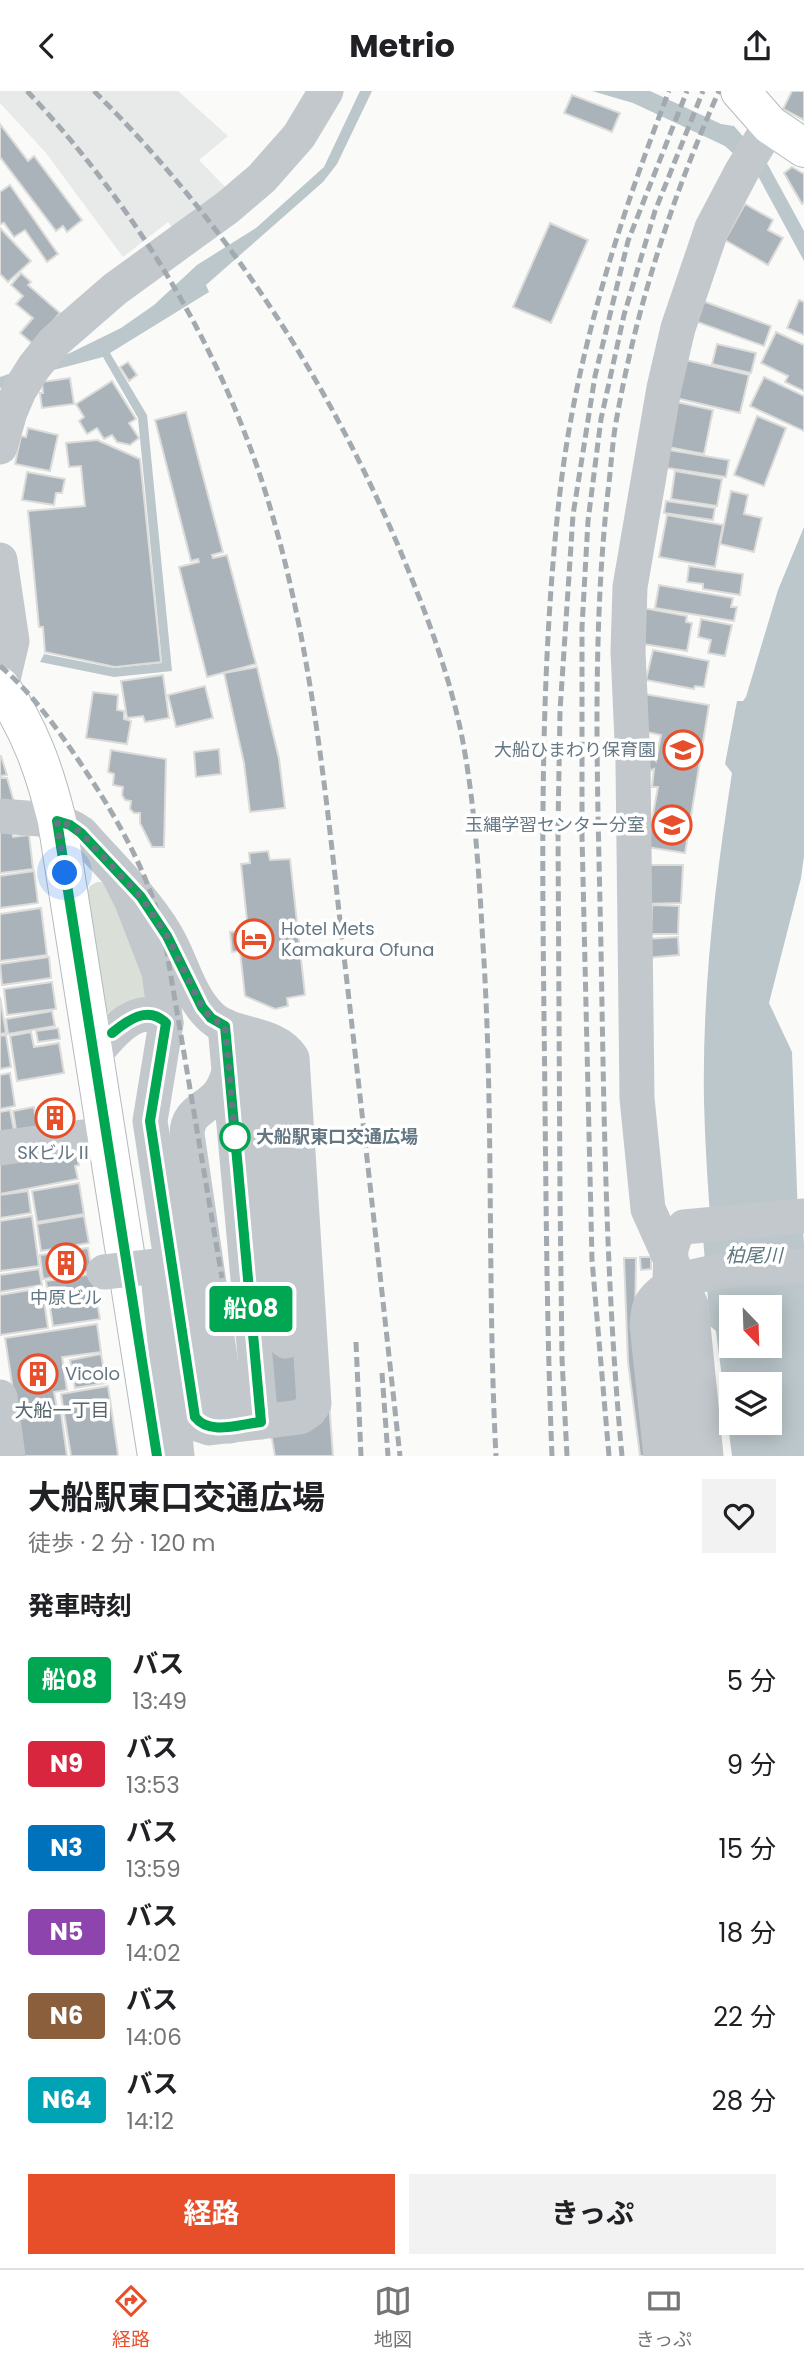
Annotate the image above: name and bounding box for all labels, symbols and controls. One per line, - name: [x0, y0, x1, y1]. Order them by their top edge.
- text: Metrio: [349, 23, 455, 68]
- icon: back: [28, 27, 66, 65]
- icon: share: [738, 27, 776, 65]
- school or university icon: 大船ひまわり保育園: [662, 729, 704, 771]
- place label: 大船ひまわり保育園: [494, 737, 656, 762]
- school or university icon: 玉縄学習センター分室: [651, 804, 693, 846]
- place label: 玉縄学習センター分室: [465, 812, 645, 837]
- your location: [47, 855, 82, 890]
- place label: Hotel Mets Kamakura Ofuna: [281, 916, 434, 962]
- hotel icon: Hotel Mets Kamakura Ofuna: [233, 918, 275, 960]
- building icon: SKビルⅡ: [34, 1097, 76, 1139]
- marker: 大船駅東口交通広場: [220, 1122, 250, 1152]
- place label: 大船駅東口交通広場: [256, 1124, 418, 1149]
- place label: SKビルⅡ: [17, 1140, 93, 1165]
- building icon: 中原ビル: [45, 1242, 87, 1284]
- water label: 柏尾川: [725, 1242, 784, 1269]
- place label: 中原ビル: [30, 1285, 102, 1310]
- line badge: 船08: [211, 1286, 291, 1332]
- text: 船08: [223, 1292, 279, 1325]
- north arrow: [719, 1295, 782, 1358]
- map controls: [719, 1295, 782, 1435]
- building icon: Vicolo: [17, 1353, 59, 1395]
- place label: Vicolo: [65, 1361, 120, 1386]
- button: layers: [719, 1372, 782, 1435]
- district label: 大船一丁目: [14, 1397, 110, 1424]
- text: 大船駅東口交通広場: [28, 1474, 325, 1521]
- button: heart: [702, 1479, 776, 1553]
- text: 徒歩 · 2 分 · 120 m: [28, 1527, 216, 1559]
- text: 発車時刻: [28, 1588, 132, 1624]
- text: バス: [132, 1646, 184, 1682]
- text: 船08: [42, 1663, 97, 1696]
- text: 5 分: [727, 1663, 776, 1699]
- text: 13:49: [132, 1685, 187, 1717]
- text: バス: [126, 1730, 178, 1766]
- text: N9: [50, 1747, 83, 1780]
- text: 9 分: [727, 1747, 776, 1783]
- text: 13:53: [126, 1769, 180, 1801]
- text: バス: [126, 1814, 178, 1850]
- text: N3: [50, 1831, 83, 1864]
- text: 15 分: [718, 1831, 776, 1867]
- text: 13:59: [126, 1853, 181, 1885]
- text: バス: [126, 1898, 178, 1934]
- text: N5: [50, 1915, 83, 1948]
- text: 18 分: [718, 1915, 776, 1951]
- text: 14:02: [126, 1937, 180, 1969]
- text: バス: [126, 1982, 178, 2018]
- text: N6: [50, 1999, 83, 2032]
- text: 22 分: [713, 1999, 776, 2035]
- text: 14:06: [126, 2021, 182, 2053]
- text: バス: [127, 2066, 179, 2102]
- text: N64: [42, 2083, 92, 2116]
- text: 28 分: [712, 2083, 776, 2119]
- text: 14:12: [127, 2105, 174, 2137]
- button: 経路: [28, 2174, 395, 2254]
- button: きっぷ: [409, 2174, 776, 2254]
- tab: 経路: [112, 2282, 150, 2354]
- tab: 地図: [374, 2282, 412, 2354]
- tab: きっぷ: [636, 2282, 692, 2354]

